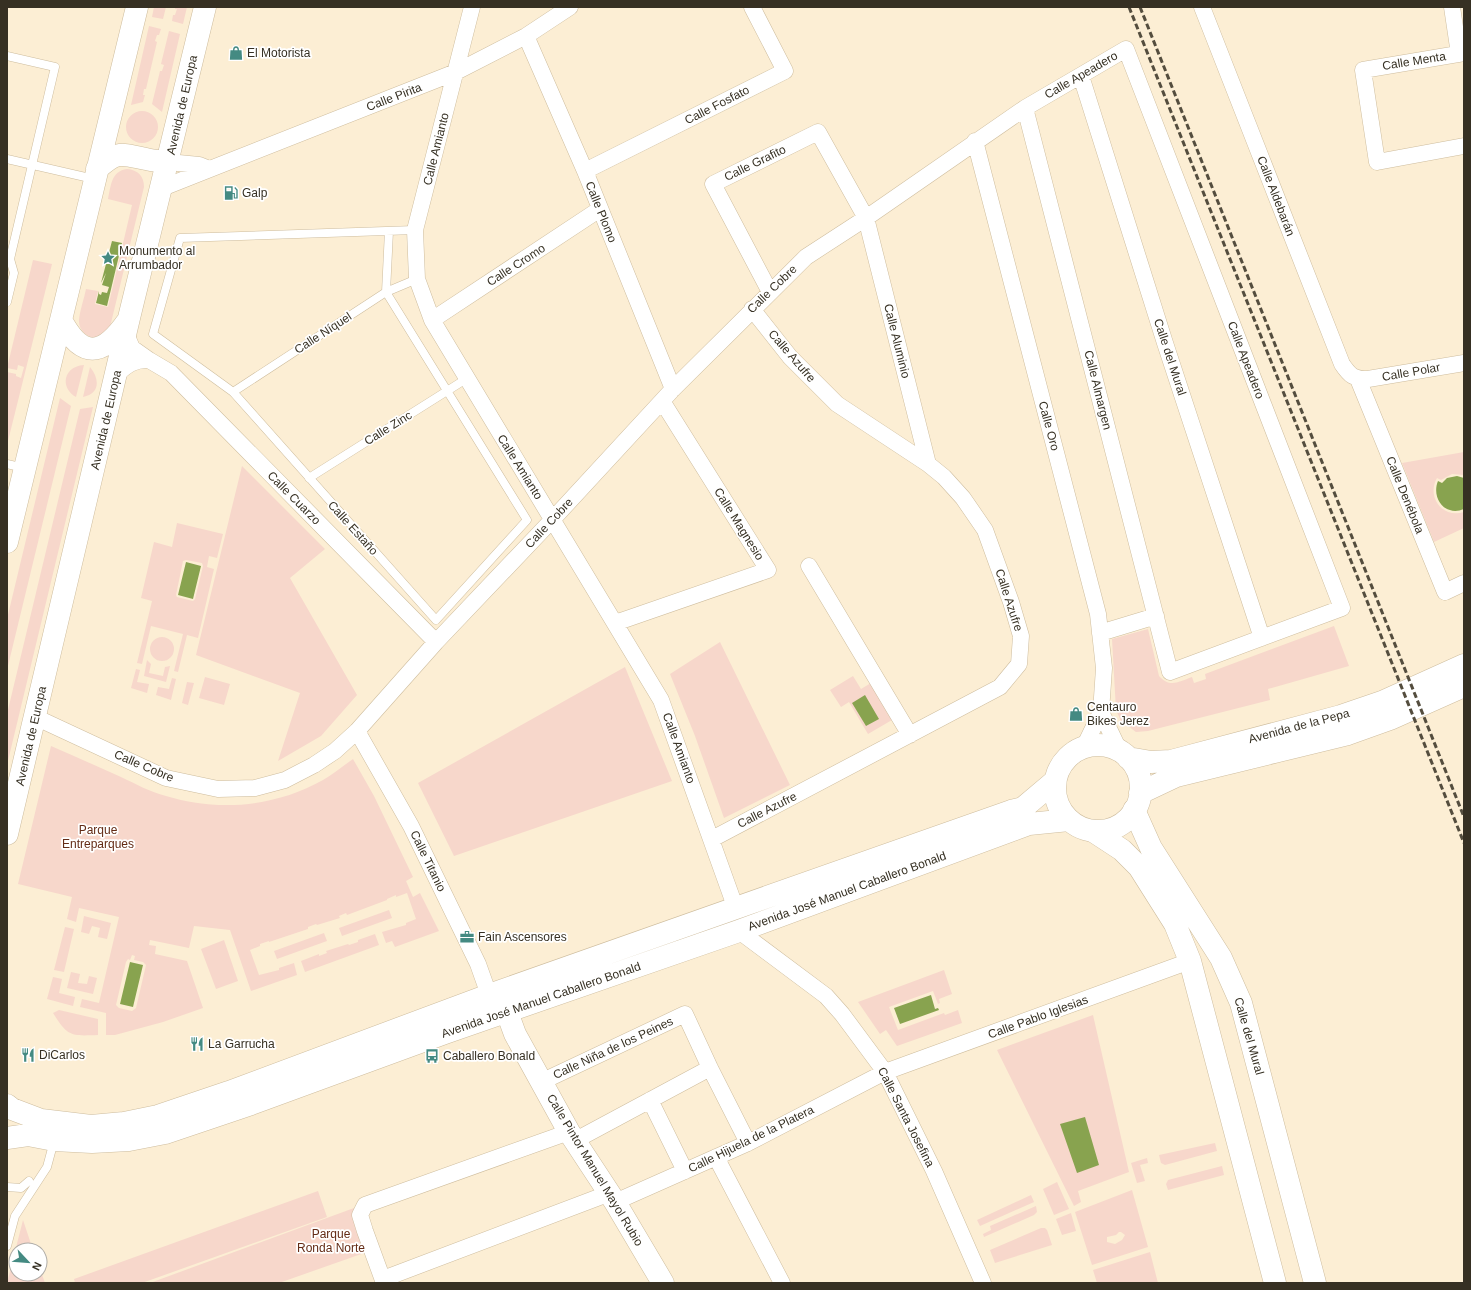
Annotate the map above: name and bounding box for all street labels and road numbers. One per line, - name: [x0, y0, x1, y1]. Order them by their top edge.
- street label: Calle Apeadero: [1042, 48, 1120, 102]
- street label: Calle Menta: [1381, 49, 1447, 73]
- street label: Avenida de Europa: [164, 53, 200, 156]
- street label: Calle Pirita: [364, 80, 424, 114]
- street label: Calle Fosfato: [682, 83, 752, 127]
- street label: Calle Amianto: [420, 111, 452, 187]
- street label: Calle Grafito: [722, 142, 788, 184]
- street label: Calle Aldebarán: [1254, 154, 1298, 238]
- street label: Calle Plomo: [582, 179, 620, 245]
- street label: Calle Cromo: [484, 241, 548, 289]
- street label: Calle Cobre: [744, 262, 800, 316]
- street label: Calle Aluminio: [881, 302, 913, 380]
- street label: Calle Níquel: [292, 309, 354, 357]
- street label: Calle del Mural: [1151, 317, 1189, 397]
- street label: Calle Apeadero: [1225, 319, 1267, 401]
- street label: Calle Azufre: [765, 327, 819, 385]
- street label: Calle Almargen: [1081, 349, 1115, 431]
- street label: Calle Polar: [1381, 360, 1441, 384]
- street label: Avenida de Europa: [88, 368, 124, 471]
- street label: Calle Oro: [1036, 400, 1062, 453]
- street label: Calle Zinc: [362, 408, 414, 448]
- street label: Calle Amianto: [494, 432, 546, 502]
- street label: Calle Denébola: [1383, 454, 1427, 536]
- street label: Calle Cuarzo: [265, 469, 324, 528]
- street label: Calle Magnesio: [711, 485, 767, 563]
- street label: Calle Cobre: [522, 495, 576, 551]
- street label: Calle Estaño: [325, 498, 381, 558]
- street label: Calle Azufre: [992, 567, 1026, 633]
- street label: Avenida de Europa: [13, 684, 49, 787]
- street label: Avenida de la Pepa: [1247, 706, 1351, 746]
- street label: Calle Amianto: [660, 711, 698, 785]
- street label: Calle Cobre: [112, 747, 176, 785]
- street label: Calle Azufre: [735, 789, 799, 831]
- street label: Calle Titanio: [407, 828, 449, 894]
- street label: Avenida José Manuel Caballero Bonald: [746, 849, 948, 933]
- street label: Avenida José Manuel Caballero Bonald: [439, 959, 643, 1041]
- street label: Calle Pablo Iglesias: [986, 992, 1090, 1042]
- street label: Calle del Mural: [1231, 996, 1267, 1076]
- street label: Calle Niña de los Peines: [551, 1014, 675, 1082]
- street label: Calle Santa Josefina: [875, 1065, 937, 1170]
- street label: Calle Pintor Manuel Mayol Rubio: [544, 1091, 646, 1249]
- street label: Calle Hijuela de la Platera: [686, 1102, 816, 1176]

